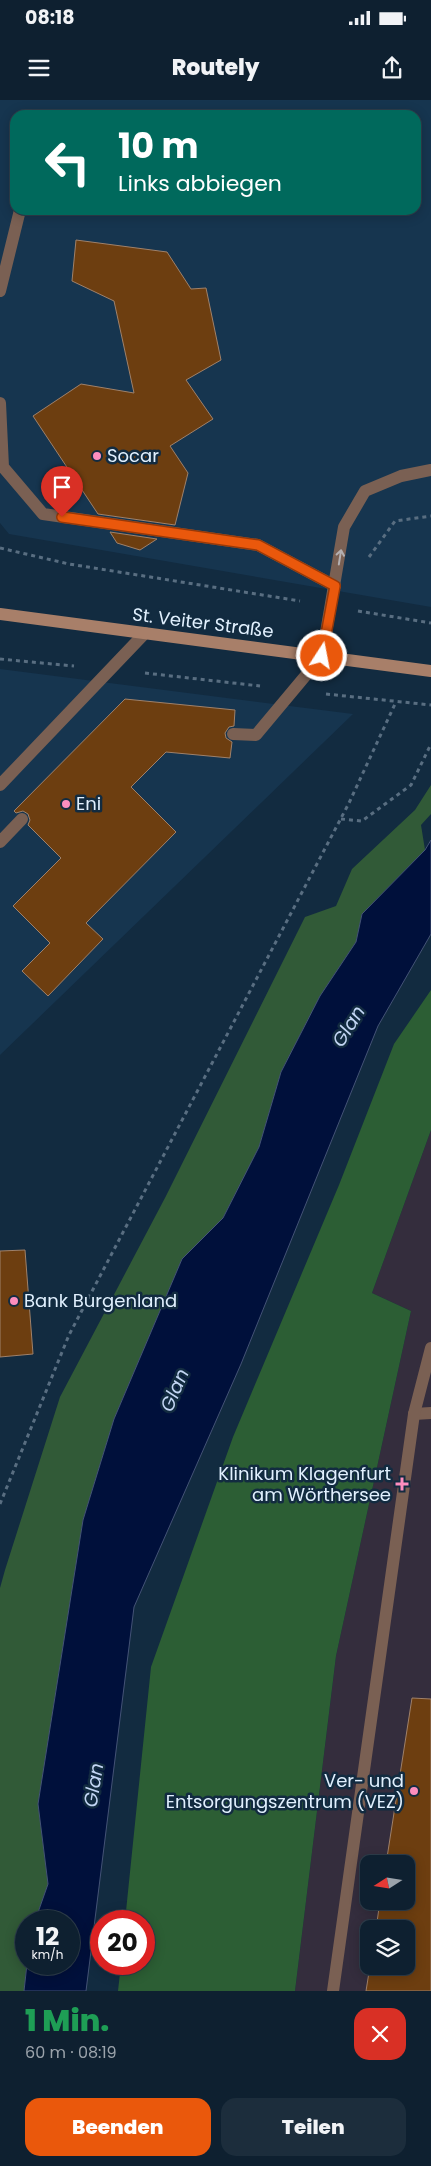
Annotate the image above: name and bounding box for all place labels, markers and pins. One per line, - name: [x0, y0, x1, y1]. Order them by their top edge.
- place label: Socar: [107, 443, 159, 468]
- marker: Socar: [91, 450, 103, 462]
- pin: [41, 466, 83, 517]
- place label: Eni: [76, 791, 101, 816]
- marker: Eni: [60, 798, 72, 810]
- place label: Bank Burgenland: [24, 1288, 177, 1313]
- marker: Bank Burgenland: [8, 1295, 20, 1307]
- place label: Klinikum Klagenfurt am Wörthersee: [218, 1461, 391, 1507]
- marker: Klinikum Klagenfurt am Wörthersee: [395, 1477, 409, 1491]
- place label: Ver- und Entsorgungszentrum (VEZ): [166, 1768, 404, 1814]
- marker: Ver- und Entsorgungszentrum (VEZ): [408, 1785, 420, 1797]

